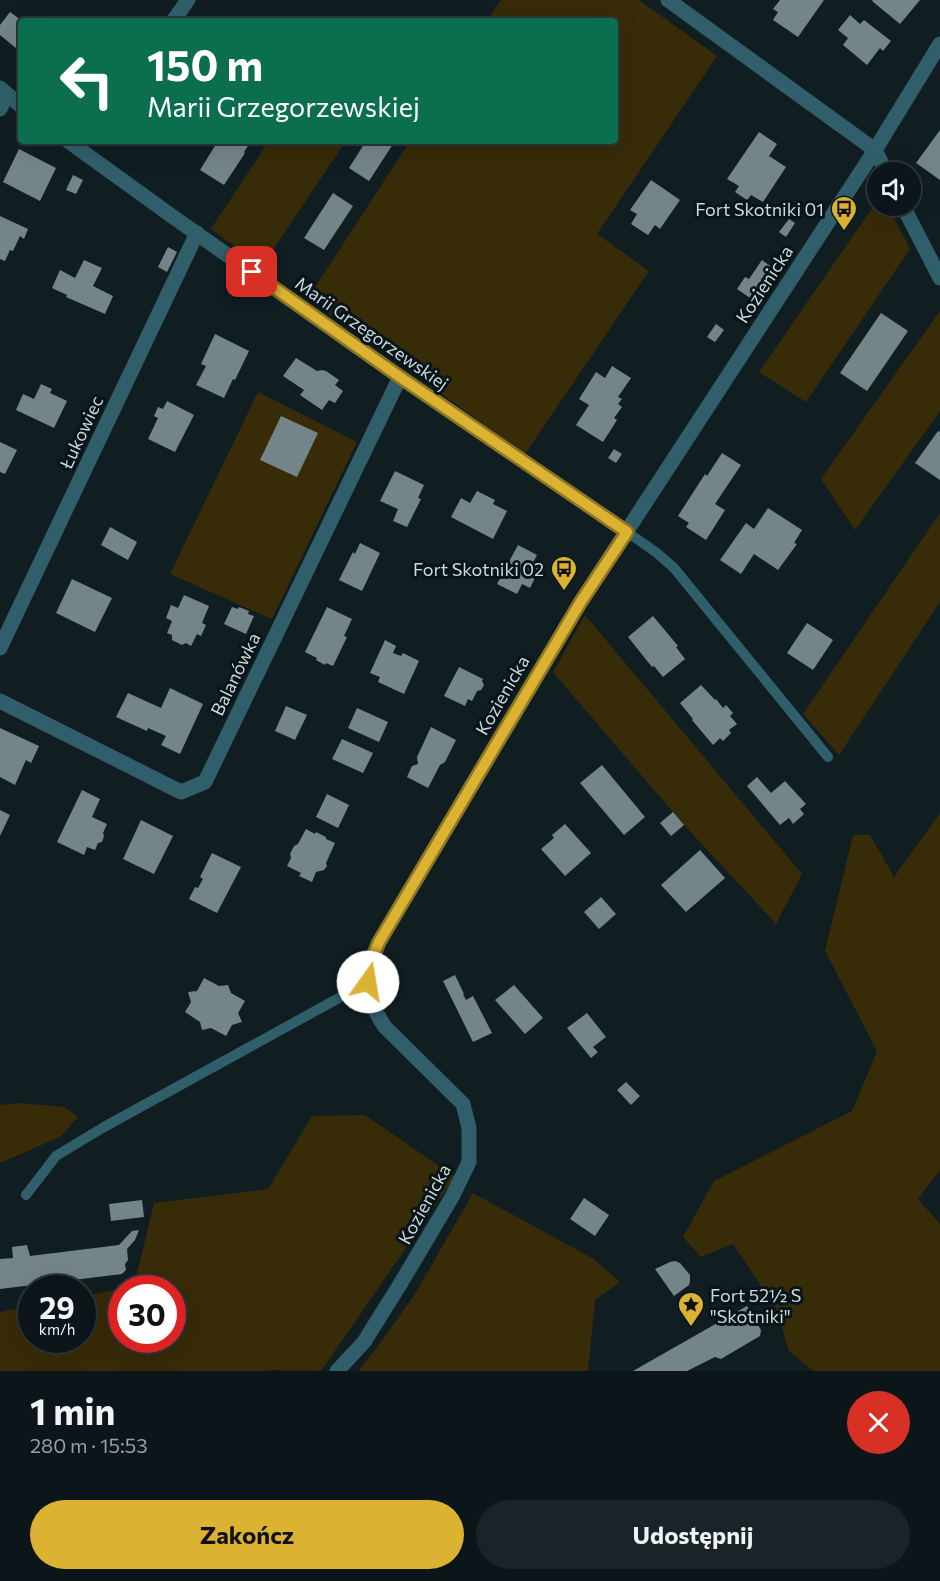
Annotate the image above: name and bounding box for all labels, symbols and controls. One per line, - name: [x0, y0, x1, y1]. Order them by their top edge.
- text: 150 m: [147, 38, 263, 90]
- icon: left: [48, 42, 126, 120]
- text: Marii Grzegorzewskiej: [147, 90, 420, 123]
- map controls: [867, 162, 921, 216]
- button: sound: [867, 162, 921, 216]
- bus stop icon: Fort Skotniki 01: [829, 194, 859, 232]
- place label: Fort Skotniki 01: [695, 198, 824, 220]
- street label: Kozienicka: [731, 241, 797, 327]
- pin: [226, 246, 277, 297]
- icon: arrive: [235, 255, 268, 288]
- street label: Marii Grzegorzewskiej: [291, 272, 453, 394]
- street label: Łukowiec: [54, 392, 107, 473]
- bus stop icon: Fort Skotniki 02: [549, 554, 579, 592]
- place label: Fort Skotniki 02: [413, 558, 544, 580]
- street label: Balanówka: [206, 629, 264, 719]
- street label: Kozienicka: [470, 651, 534, 739]
- position arrow: [336, 950, 400, 1014]
- street label: Kozienicka: [393, 1160, 455, 1248]
- speed limit sign: 30: [108, 1275, 186, 1353]
- place label: Fort 52½ S "Skotniki": [710, 1284, 801, 1327]
- text: 29: [39, 1288, 75, 1325]
- place icon: Fort 52½ S "Skotniki": [676, 1290, 706, 1328]
- text: km/h: [39, 1320, 75, 1338]
- text: 1 min: [30, 1388, 115, 1432]
- button: close: [847, 1391, 910, 1454]
- text: 280 m · 15:53: [30, 1433, 148, 1457]
- button: Zakończ: [30, 1500, 464, 1569]
- button: Udostępnij: [476, 1500, 910, 1569]

